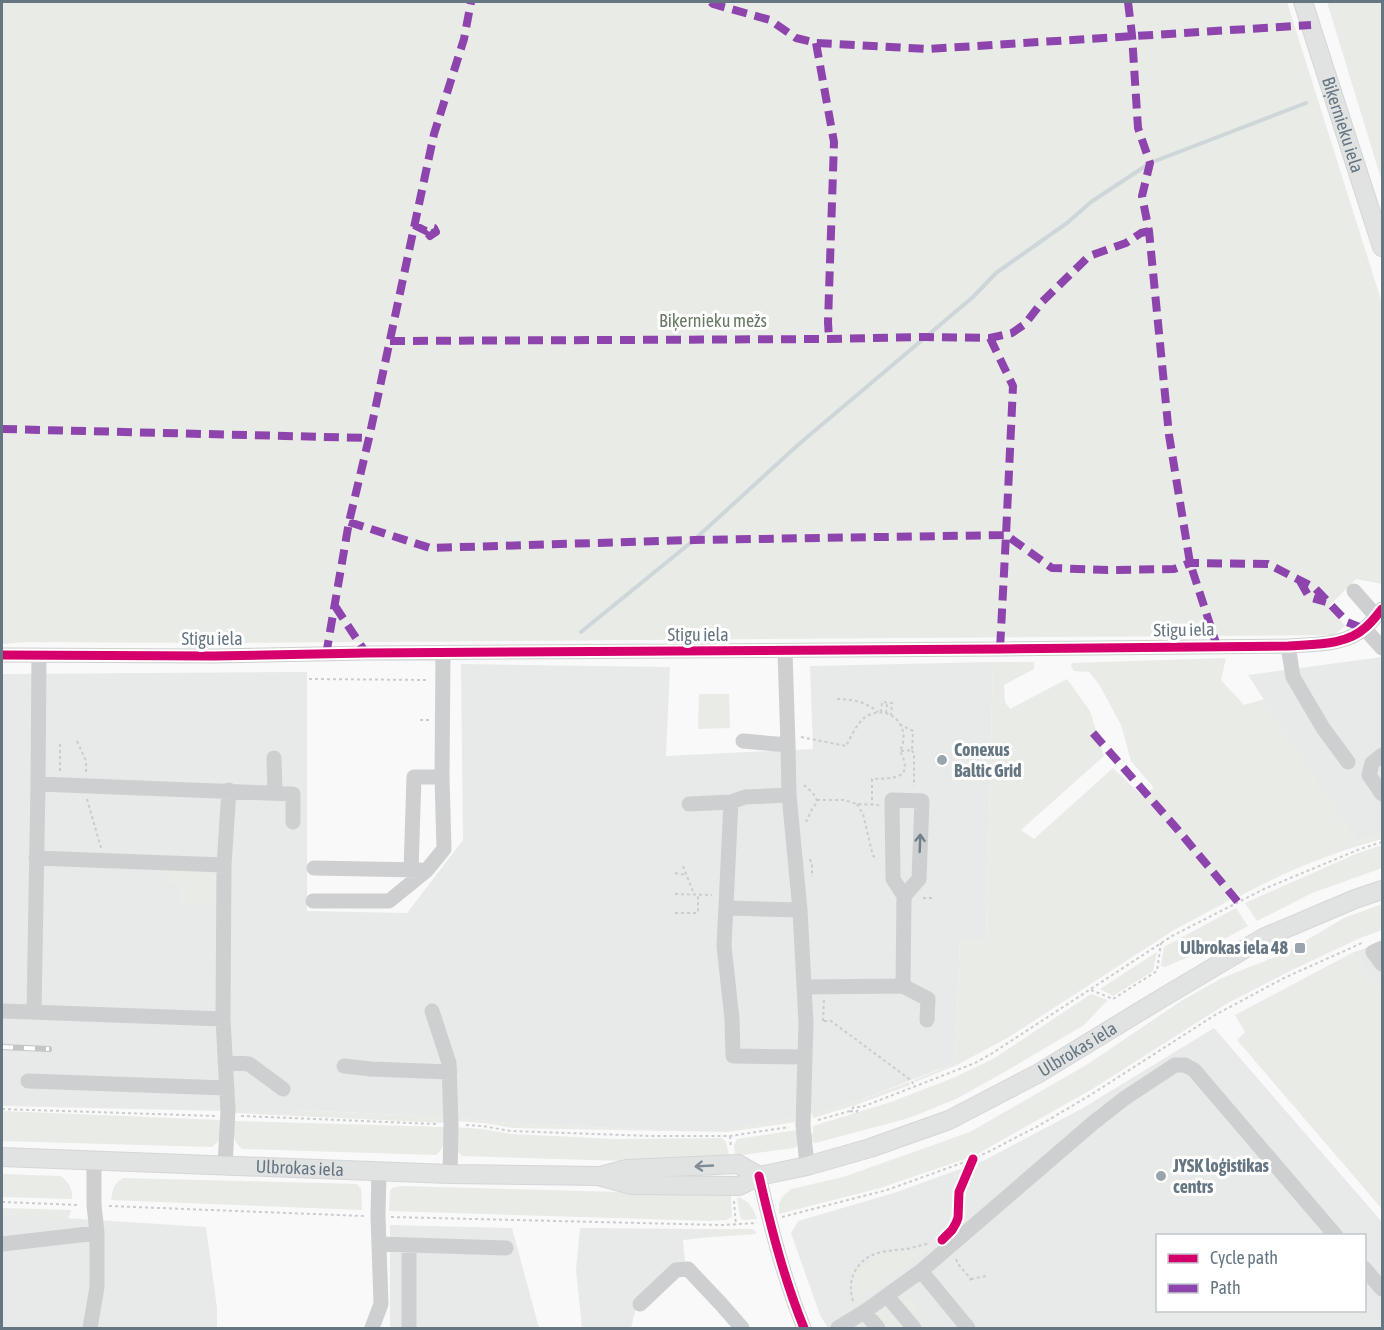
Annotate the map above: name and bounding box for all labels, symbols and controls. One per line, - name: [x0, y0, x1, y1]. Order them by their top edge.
- street label: Biķernieku iela: [1318, 74, 1368, 175]
- park label: Biķernieku mežs: [659, 310, 767, 331]
- street label: Stigu iela: [1153, 618, 1215, 641]
- street label: Stigu iela: [667, 624, 729, 645]
- street label: Stigu iela: [181, 628, 243, 649]
- place label: Conexus Baltic Grid: [954, 739, 1022, 781]
- marker: Conexus Baltic Grid: [935, 753, 949, 767]
- one-way arrow: [915, 833, 926, 853]
- place label: Ulbrokas iela 48: [1180, 937, 1289, 958]
- marker: Ulbrokas iela 48: [1293, 941, 1307, 955]
- street label: Ulbrokas iela: [1034, 1017, 1121, 1081]
- place label: JYSK loģistikas centrs: [1172, 1155, 1270, 1197]
- street label: Ulbrokas iela: [255, 1156, 344, 1180]
- one-way arrow: [694, 1160, 714, 1171]
- marker: JYSK loģistikas centrs: [1154, 1169, 1168, 1183]
- legend: [1156, 1234, 1366, 1312]
- text: Cycle path: [1210, 1247, 1278, 1268]
- text: Path: [1210, 1277, 1241, 1298]

